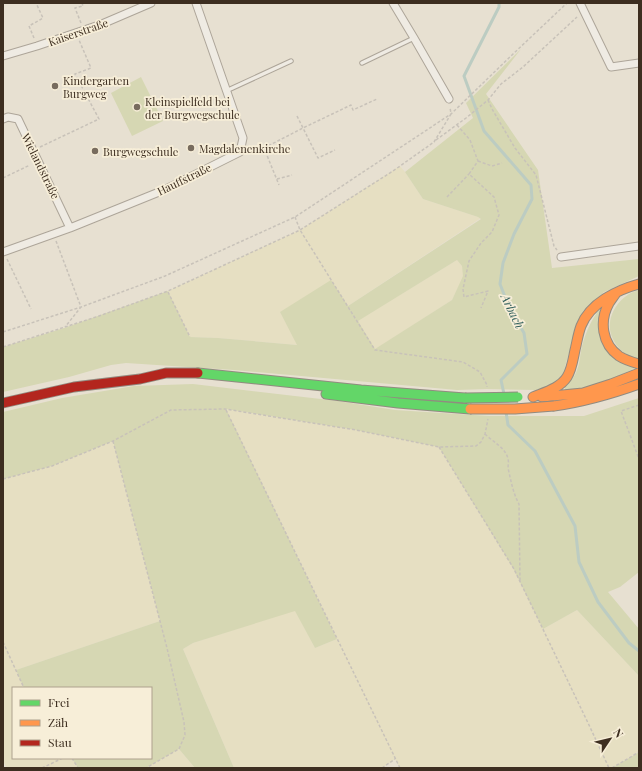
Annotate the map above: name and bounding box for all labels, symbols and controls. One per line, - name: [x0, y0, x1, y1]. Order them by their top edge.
- street label: Kaiserstraße: [46, 15, 110, 49]
- place label: Kindergarten Burgweg: [63, 73, 129, 101]
- marker: Kindergarten Burgweg: [50, 81, 60, 91]
- place label: Kleinspielfeld bei der Burgwegschule: [145, 94, 240, 122]
- marker: Kleinspielfeld bei der Burgwegschule: [132, 102, 142, 112]
- street label: Wielandstraße: [18, 130, 64, 202]
- place label: Magdalenenkirche: [199, 141, 291, 156]
- marker: Magdalenenkirche: [186, 143, 196, 153]
- place label: Burgwegschule: [103, 144, 179, 159]
- marker: Burgwegschule: [90, 146, 100, 156]
- street label: Hauffstraße: [154, 159, 214, 199]
- water label: Arbach: [497, 289, 528, 331]
- legend: [12, 687, 152, 759]
- text: Frei: [48, 694, 70, 710]
- text: Zäh: [48, 714, 68, 730]
- north arrow: [590, 719, 630, 759]
- text: N: [610, 725, 627, 741]
- text: Stau: [48, 734, 72, 750]

